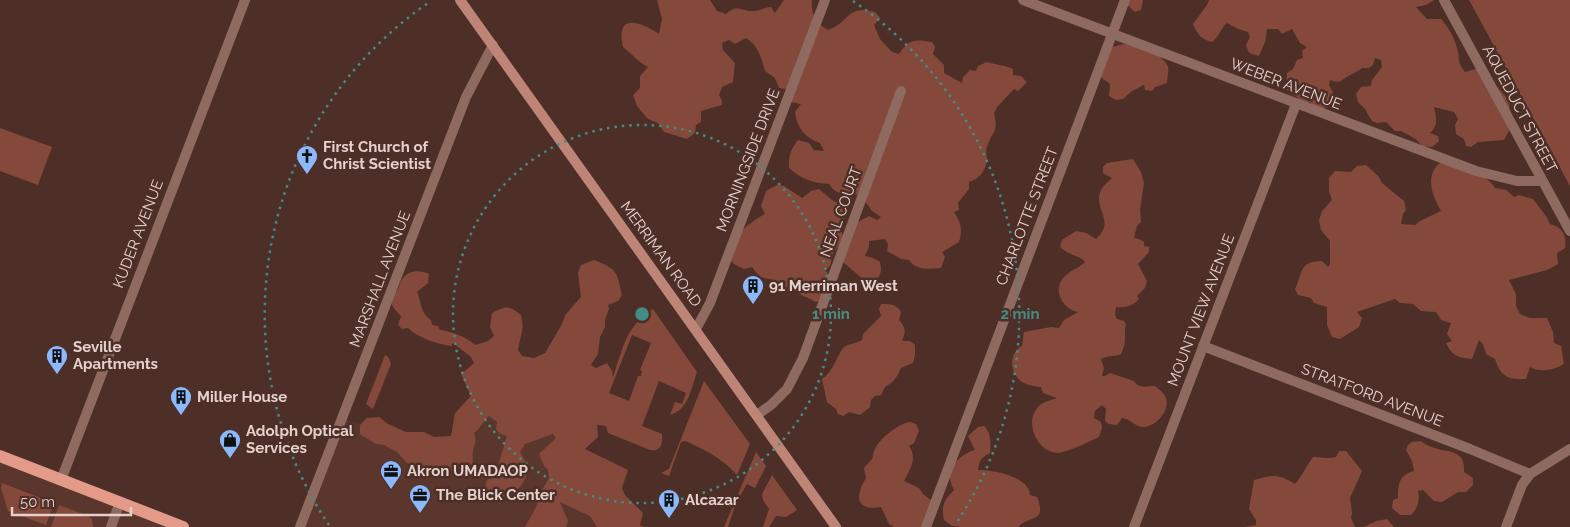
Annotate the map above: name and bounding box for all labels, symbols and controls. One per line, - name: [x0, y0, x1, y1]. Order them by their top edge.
- street label: AQUEDUCT STREET: [1479, 42, 1561, 176]
- street label: WEBER AVENUE: [1228, 55, 1344, 113]
- street label: MORNINGSIDE DRIVE: [712, 86, 784, 234]
- place label: First Church of Christ Scientist: [323, 138, 431, 173]
- church icon: First Church of Christ Scientist: [295, 144, 319, 175]
- street label: CHARLOTTE STREET: [992, 144, 1062, 288]
- street label: NEAL COURT: [816, 164, 866, 260]
- street label: KUDER AVENUE: [109, 177, 167, 291]
- street label: MERRIMAN ROAD: [617, 198, 705, 310]
- street label: MARSHALL AVENUE: [346, 208, 414, 350]
- street label: MOUNT VIEW AVENUE: [1164, 231, 1238, 389]
- building icon: 91 Merriman West: [741, 274, 765, 305]
- place label: 91 Merriman West: [769, 277, 898, 295]
- centre of rings: [633, 305, 651, 323]
- text: 1 min: [812, 305, 850, 323]
- text: 2 min: [1001, 305, 1039, 323]
- place label: Seville Apartments: [73, 338, 158, 373]
- building icon: Seville Apartments: [45, 344, 69, 375]
- street label: STRATFORD AVENUE: [1298, 360, 1446, 430]
- building icon: Miller House: [169, 385, 193, 416]
- place label: Miller House: [197, 388, 287, 406]
- place label: Adolph Optical Services: [246, 422, 354, 457]
- shop icon: Adolph Optical Services: [218, 428, 242, 459]
- office icon: Akron UMADAOP: [379, 459, 403, 490]
- place label: Akron UMADAOP: [407, 462, 529, 480]
- office icon: The Blick Center: [408, 483, 432, 514]
- scale bar: [12, 484, 131, 516]
- place label: The Blick Center: [436, 486, 555, 504]
- building icon: Alcazar: [657, 488, 681, 519]
- place label: Alcazar: [685, 491, 739, 509]
- text: 50 m: [20, 493, 55, 511]

